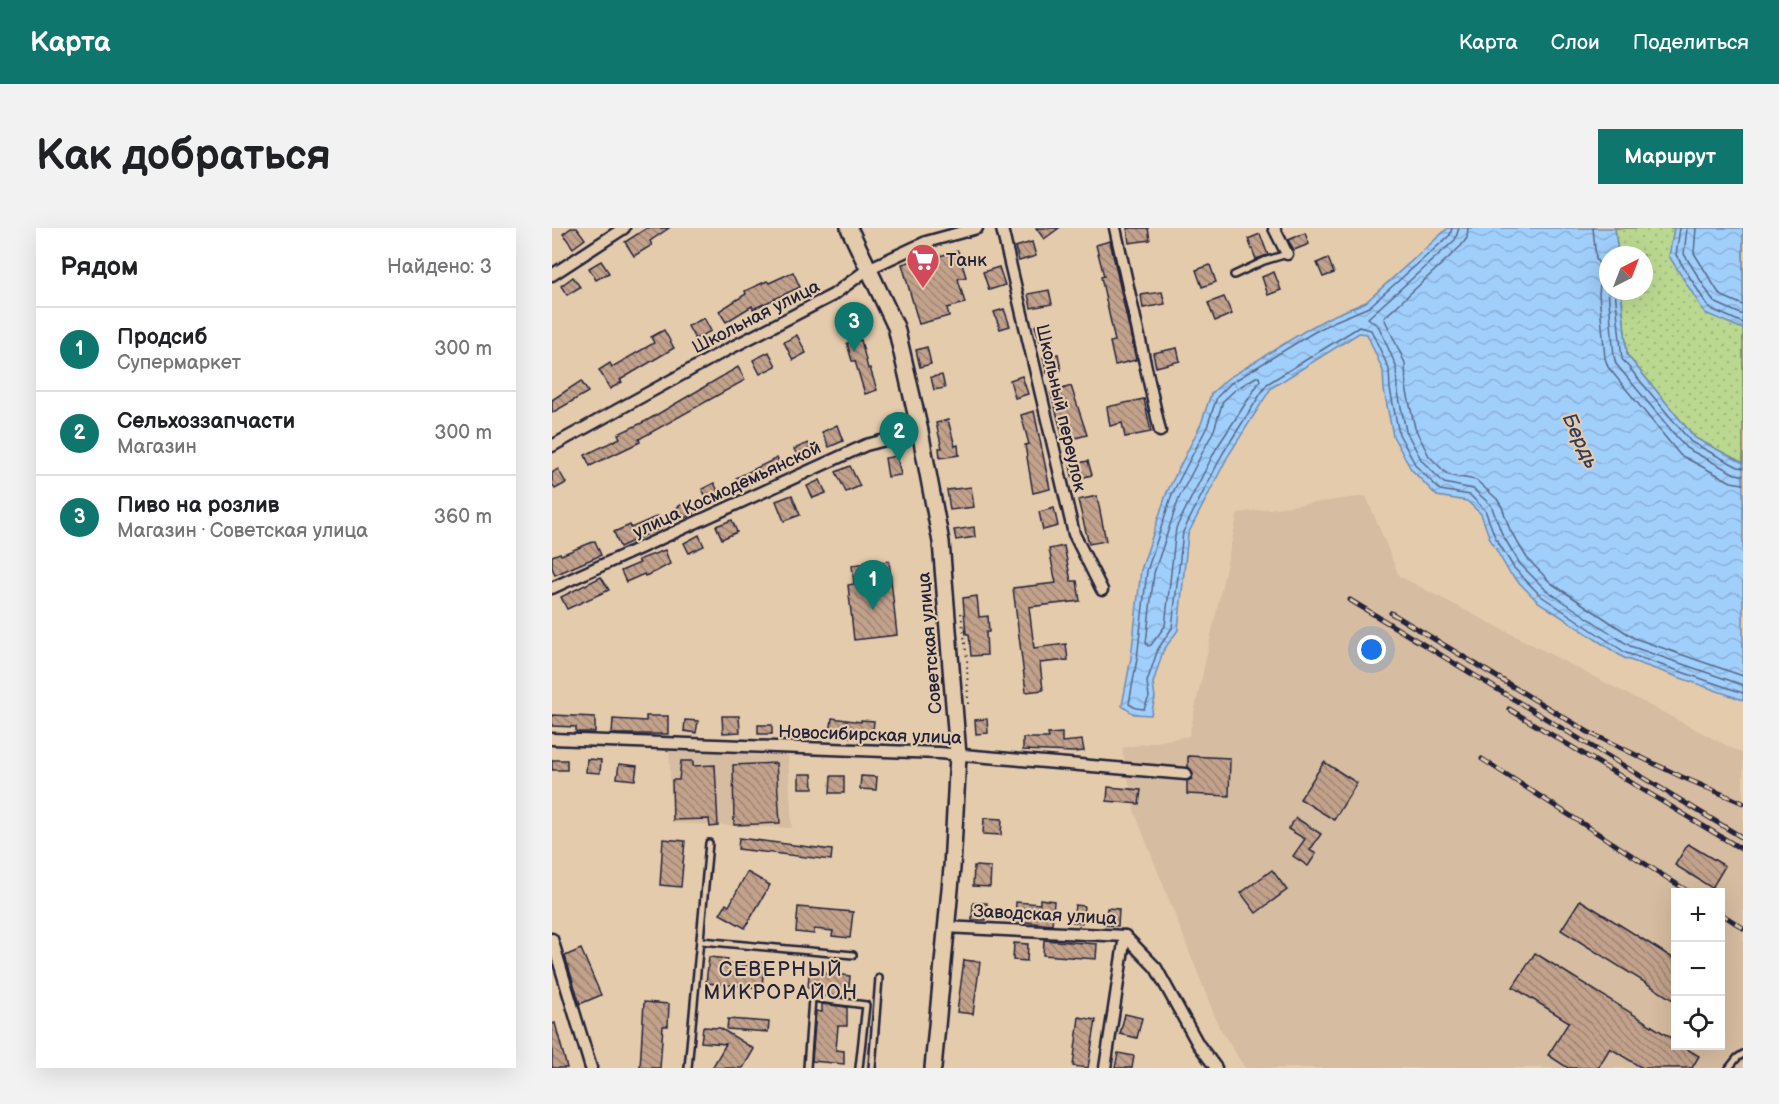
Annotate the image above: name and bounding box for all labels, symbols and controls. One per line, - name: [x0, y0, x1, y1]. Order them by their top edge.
- text: Карта: [30, 26, 110, 59]
- text: Карта: [1459, 30, 1518, 55]
- text: Слои: [1551, 30, 1600, 55]
- text: Поделиться: [1633, 30, 1749, 55]
- button: Маршрут: [1598, 129, 1743, 184]
- text: Как добраться: [36, 131, 331, 182]
- supermarket icon: Танк: [905, 242, 941, 289]
- north arrow: [1599, 246, 1653, 300]
- place label: Танк: [946, 250, 987, 271]
- text: Рядом: [60, 252, 138, 283]
- text: Найдено: 3: [387, 255, 492, 279]
- street label: Школьная улица: [689, 276, 824, 358]
- pin: 3: [834, 302, 874, 352]
- street label: Школьный переулок: [1031, 322, 1091, 494]
- text: Продсиб: [117, 324, 207, 351]
- text: 1: [75, 337, 84, 361]
- text: 300 m: [434, 337, 492, 361]
- text: Супермаркет: [117, 351, 241, 375]
- text: Сельхоззапчасти: [117, 408, 295, 435]
- water label: Бердь: [1557, 409, 1603, 473]
- pin: 2: [880, 412, 918, 462]
- text: 2: [74, 421, 85, 445]
- text: 300 m: [434, 421, 492, 445]
- text: Магазин: [117, 435, 197, 459]
- street label: улица Космодемьянской: [630, 437, 824, 543]
- text: Пиво на розлив: [117, 492, 280, 519]
- text: 3: [74, 505, 85, 529]
- text: 360 m: [434, 505, 492, 529]
- text: Магазин · Советская улица: [117, 519, 368, 543]
- pin: 1: [854, 560, 892, 610]
- street label: Советская улица: [913, 571, 947, 715]
- your location: [1357, 635, 1386, 664]
- street label: Новосибирская улица: [778, 721, 963, 749]
- map controls: [1671, 888, 1725, 1050]
- button: +: [1671, 888, 1725, 942]
- street label: Заводская улица: [973, 901, 1118, 929]
- button: −: [1671, 942, 1725, 996]
- district label: СЕВЕРНЫЙ МИКРОРАЙОН: [703, 958, 859, 1005]
- button: locate: [1671, 996, 1725, 1050]

